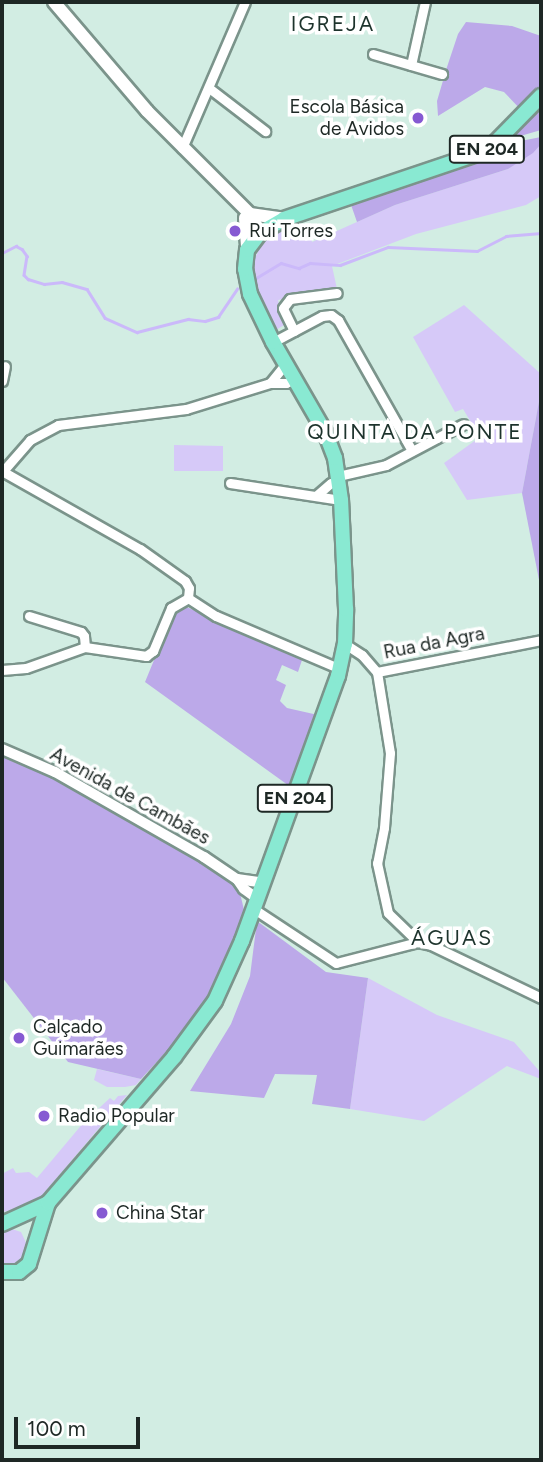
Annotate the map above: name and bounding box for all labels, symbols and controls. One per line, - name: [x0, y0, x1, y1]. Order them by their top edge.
- district label: IGREJA: [292, 11, 374, 37]
- place label: Escola Básica de Avidos: [290, 96, 404, 140]
- marker: Escola Básica de Avidos: [410, 110, 426, 126]
- road number: EN 204: [448, 134, 526, 164]
- place label: Rui Torres: [249, 220, 333, 242]
- marker: Rui Torres: [227, 223, 243, 239]
- district label: QUINTA DA PONTE: [309, 419, 521, 445]
- street label: Rua da Agra: [382, 622, 486, 664]
- street label: Avenida de Cambães: [46, 743, 214, 849]
- road number: EN 204: [256, 784, 334, 812]
- district label: ÁGUAS: [412, 925, 492, 951]
- place label: Calçado Guimarães: [33, 1016, 124, 1060]
- marker: Calçado Guimarães: [11, 1030, 27, 1046]
- place label: Radio Popular: [58, 1105, 175, 1127]
- marker: Radio Popular: [36, 1108, 52, 1124]
- place label: China Star: [116, 1202, 205, 1224]
- marker: China Star: [94, 1205, 110, 1221]
- scale bar: [18, 1402, 144, 1446]
- text: 100 m: [27, 1416, 86, 1441]

